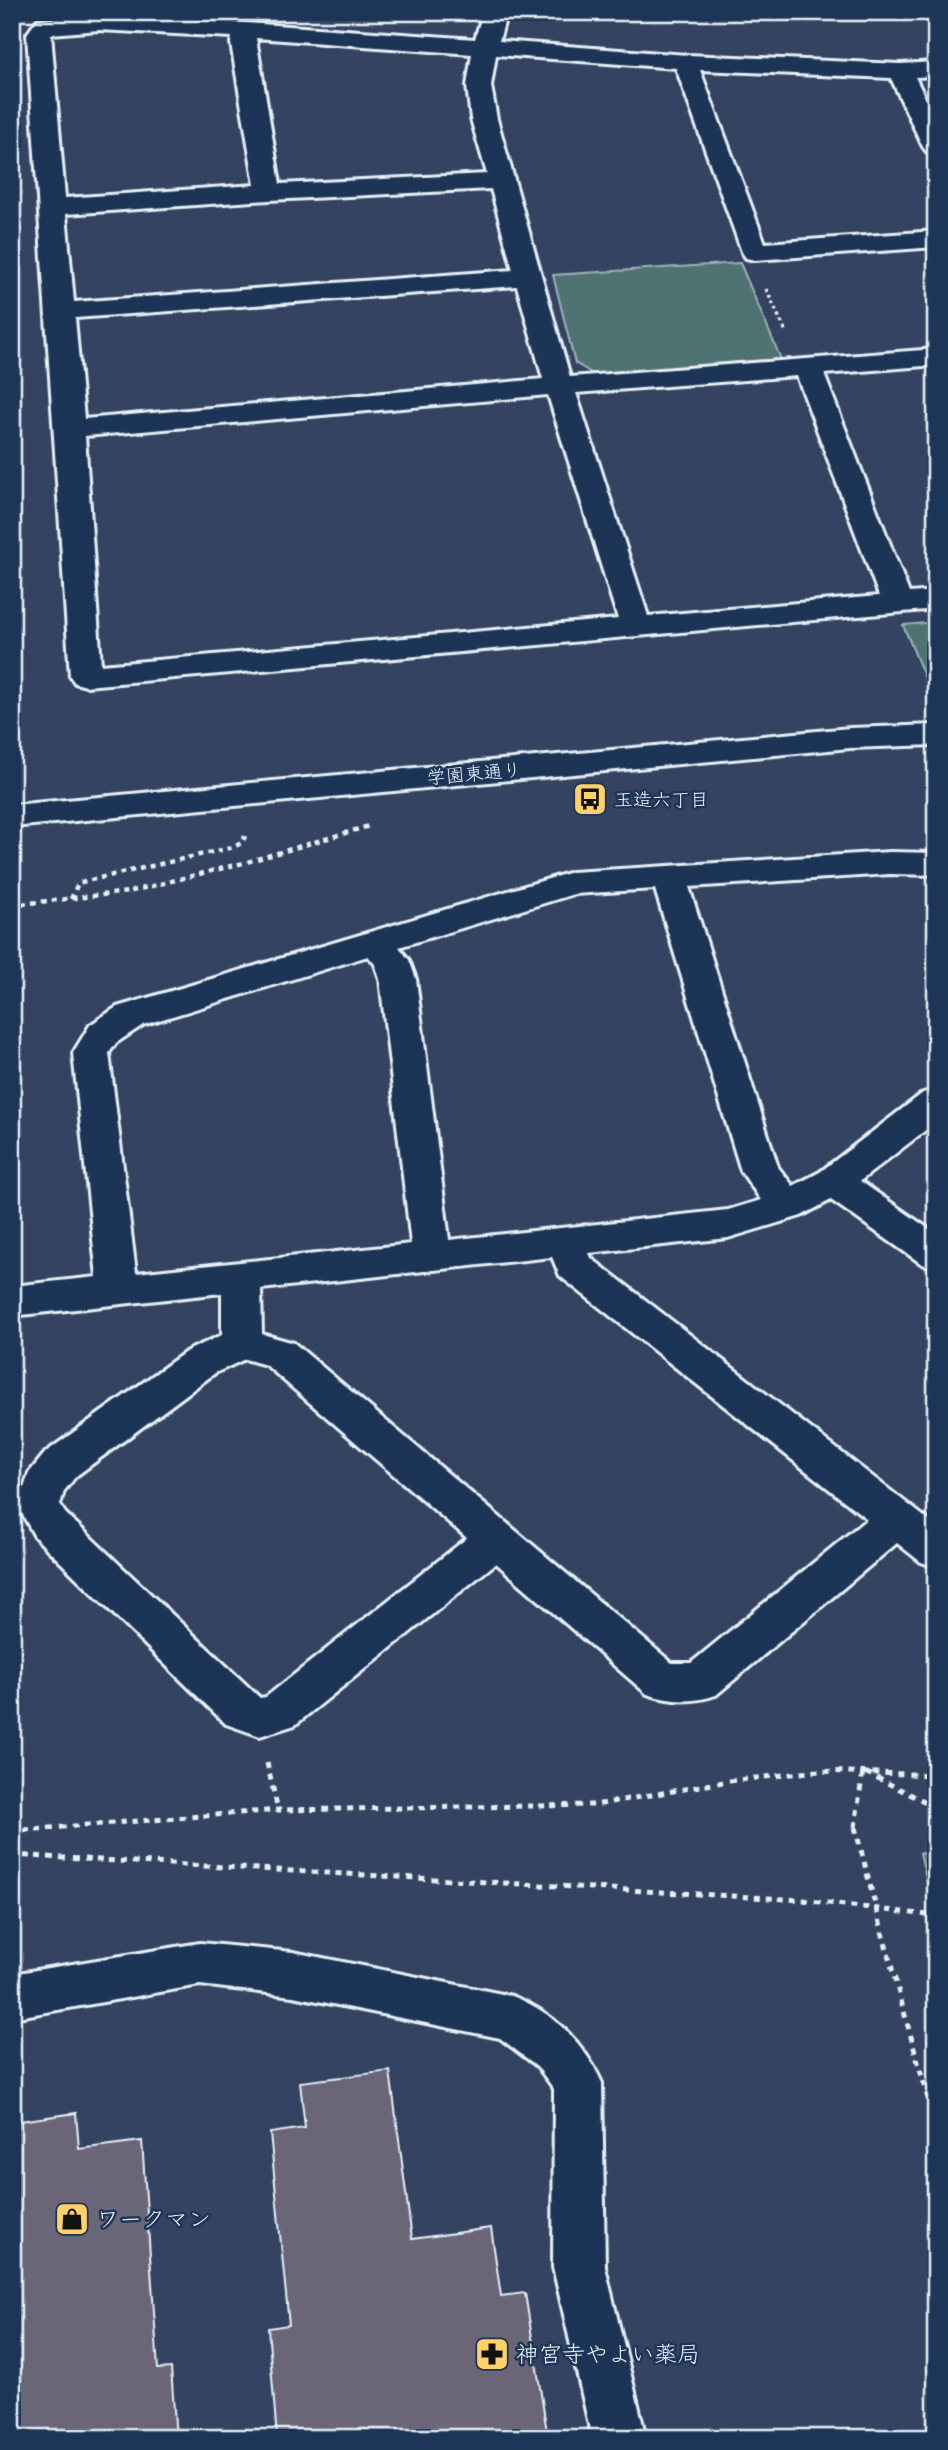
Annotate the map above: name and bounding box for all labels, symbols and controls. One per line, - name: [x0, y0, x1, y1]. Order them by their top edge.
- street label: 学園東通り: [426, 757, 523, 792]
- bus stop icon: 玉造六丁目: [571, 780, 609, 818]
- place label: 玉造六丁目: [614, 787, 709, 814]
- shop icon: ワークマン: [53, 2200, 91, 2238]
- place label: ワークマン: [96, 2204, 211, 2236]
- pharmacy icon: 神宮寺やよい薬局: [473, 2335, 511, 2373]
- place label: 神宮寺やよい薬局: [516, 2339, 700, 2371]

